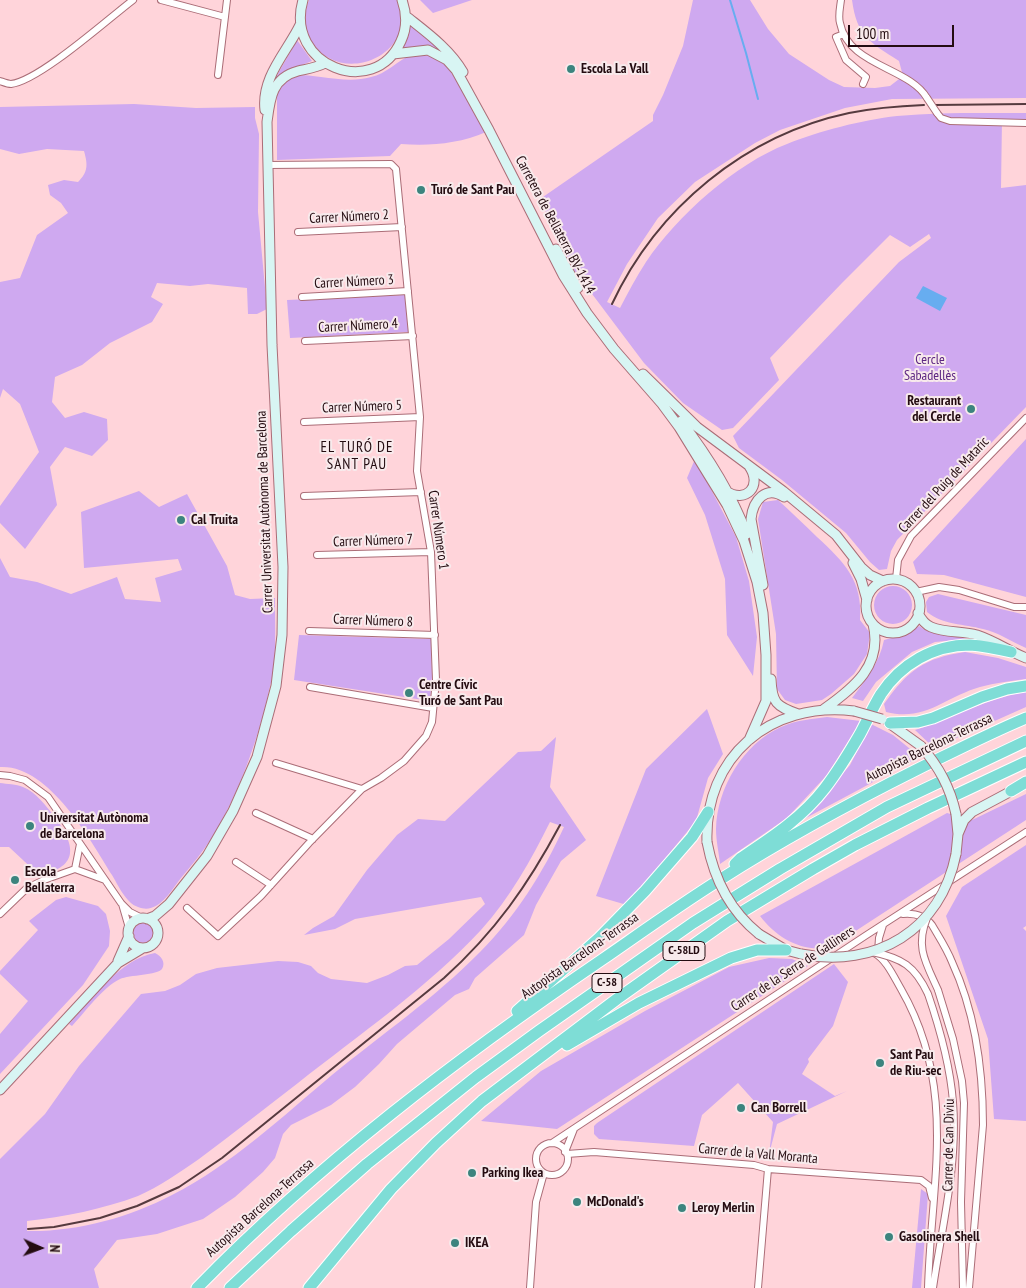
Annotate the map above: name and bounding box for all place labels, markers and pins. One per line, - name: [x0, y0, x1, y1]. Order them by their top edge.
- place label: Escola La Vall: [581, 61, 648, 77]
- marker: Escola La Vall: [565, 63, 577, 75]
- place label: Turó de Sant Pau: [431, 182, 515, 198]
- marker: Turó de Sant Pau: [415, 184, 427, 196]
- place label: Restaurant del Cercle: [907, 393, 961, 426]
- marker: Restaurant del Cercle: [965, 403, 977, 415]
- place label: Cal Truita: [191, 512, 238, 528]
- marker: Cal Truita: [175, 514, 187, 526]
- place label: Centre Cívic Turó de Sant Pau: [419, 677, 503, 710]
- marker: Centre Cívic Turó de Sant Pau: [403, 687, 415, 699]
- place label: Universitat Autònoma de Barcelona: [40, 810, 148, 842]
- marker: Universitat Autònoma de Barcelona: [24, 820, 36, 832]
- place label: Escola Bellaterra: [25, 864, 74, 896]
- marker: Escola Bellaterra: [9, 874, 21, 886]
- place label: Sant Pau de Riu-sec: [890, 1047, 941, 1080]
- marker: Sant Pau de Riu-sec: [874, 1057, 886, 1069]
- place label: Can Borrell: [751, 1100, 806, 1116]
- marker: Can Borrell: [735, 1102, 747, 1114]
- place label: Parking Ikea: [482, 1165, 543, 1181]
- marker: Parking Ikea: [466, 1167, 478, 1179]
- place label: McDonald's: [587, 1194, 644, 1210]
- marker: McDonald's: [571, 1196, 583, 1208]
- place label: Leroy Merlin: [692, 1200, 754, 1216]
- marker: Leroy Merlin: [676, 1202, 688, 1214]
- place label: Gasolinera Shell: [899, 1229, 980, 1245]
- marker: Gasolinera Shell: [883, 1231, 895, 1243]
- place label: IKEA: [465, 1235, 489, 1251]
- marker: IKEA: [449, 1237, 461, 1249]

